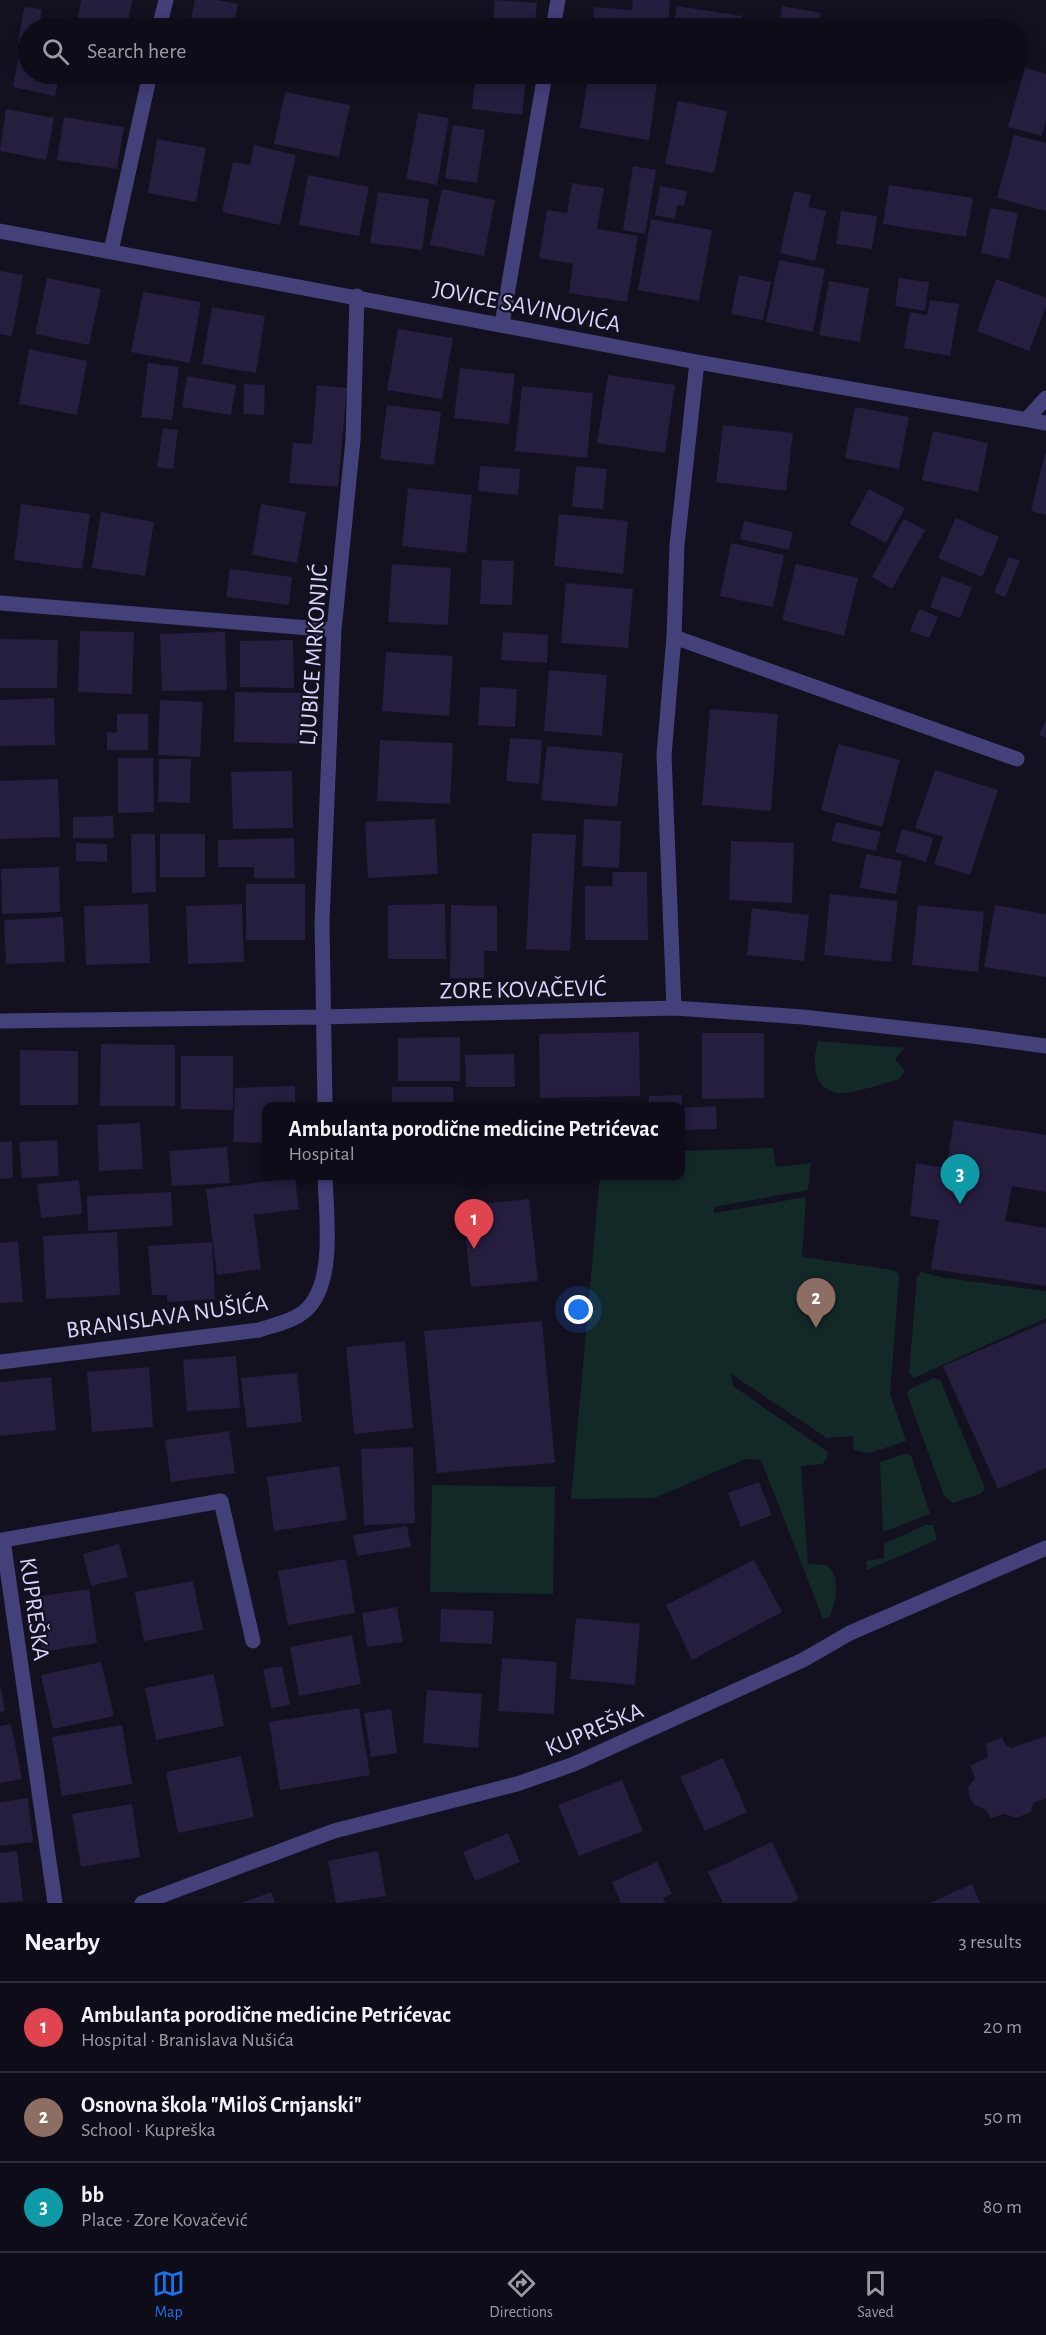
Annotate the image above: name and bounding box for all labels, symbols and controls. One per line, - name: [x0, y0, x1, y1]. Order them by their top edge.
- search box: [18, 18, 1028, 84]
- icon: search: [39, 35, 72, 68]
- text: Search here: [87, 40, 186, 62]
- street label: JOVICE SAVINOVIĆA: [431, 275, 623, 337]
- street label: LJUBICE MRKONJIĆ: [294, 563, 332, 747]
- street label: ZORE KOVAČEVIĆ: [439, 975, 607, 1003]
- popup: [262, 1102, 685, 1180]
- text: Ambulanta porodične medicine Petrićevac: [289, 1118, 658, 1140]
- text: Hospital: [289, 1144, 355, 1164]
- pin: 3: [940, 1154, 980, 1204]
- pin: 1: [454, 1200, 494, 1249]
- pin: 2: [796, 1278, 836, 1328]
- street label: BRANISLAVA NUŠIĆA: [64, 1289, 270, 1343]
- your location: [564, 1295, 593, 1324]
- street label: KUPREŠKA: [15, 1556, 54, 1662]
- street label: KUPREŠKA: [542, 1698, 647, 1761]
- text: Nearby: [24, 1929, 100, 1955]
- text: 3 results: [958, 1932, 1022, 1952]
- text: Ambulanta porodične medicine Petrićevac: [81, 2004, 451, 2026]
- text: 1: [40, 2017, 47, 2037]
- text: 20 m: [983, 2017, 1022, 2037]
- text: Hospital · Branislava Nušića: [81, 2030, 294, 2050]
- text: Osnovna škola "Miloš Crnjanski": [81, 2094, 362, 2116]
- text: 2: [39, 2107, 48, 2127]
- text: 50 m: [984, 2107, 1022, 2127]
- text: School · Kupreška: [81, 2120, 216, 2140]
- text: bb: [81, 2184, 104, 2206]
- text: 3: [39, 2197, 48, 2217]
- text: 80 m: [983, 2197, 1022, 2217]
- text: Place · Zore Kovačević: [81, 2210, 248, 2230]
- tab: Map: [152, 2267, 185, 2322]
- tab: Directions: [489, 2267, 553, 2322]
- tab: Saved: [857, 2267, 894, 2322]

